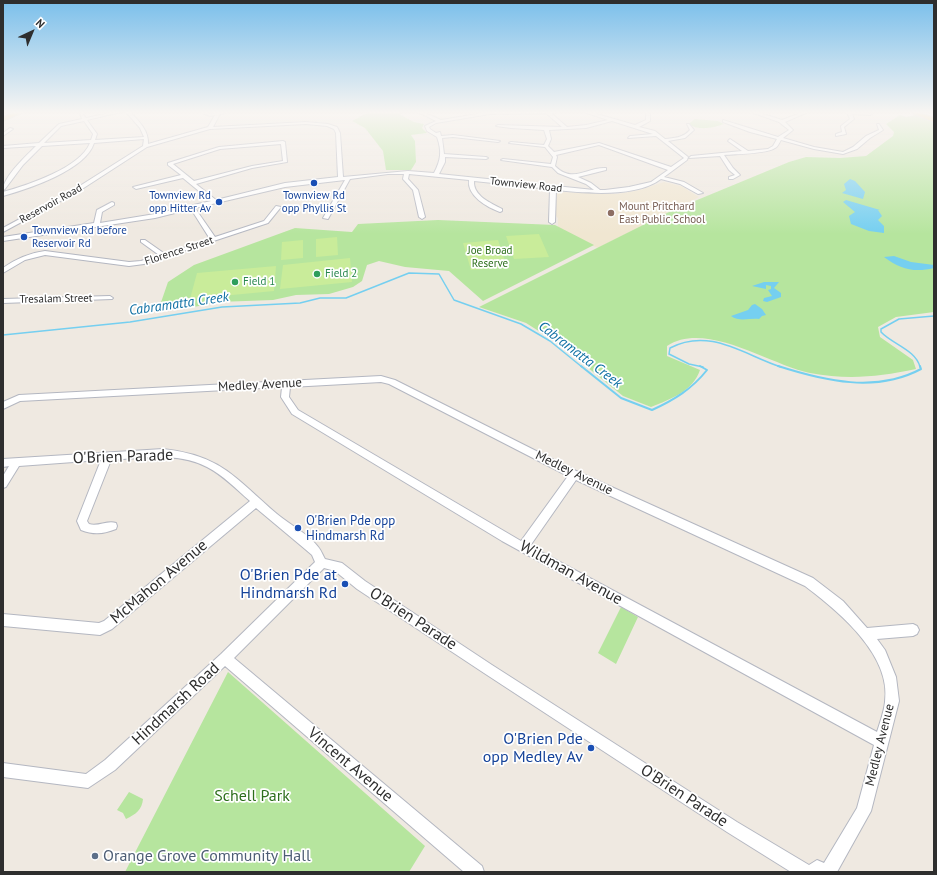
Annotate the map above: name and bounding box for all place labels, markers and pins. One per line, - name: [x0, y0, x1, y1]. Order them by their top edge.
- marker: Townview Rd opp Phyllis St: [309, 178, 319, 188]
- place label: Townview Rd opp Hitter Av: [149, 189, 211, 215]
- place label: Townview Rd opp Phyllis St: [282, 189, 346, 215]
- marker: Townview Rd opp Hitter Av: [214, 197, 224, 207]
- place label: Mount Pritchard East Public School: [619, 200, 705, 226]
- marker: Mount Pritchard East Public School: [606, 208, 616, 218]
- place label: Townview Rd before Reservoir Rd: [32, 224, 127, 250]
- marker: Townview Rd before Reservoir Rd: [19, 232, 29, 242]
- place label: Field 2: [325, 267, 357, 281]
- marker: Field 2: [312, 269, 322, 279]
- place label: Field 1: [243, 275, 275, 289]
- marker: Field 1: [230, 277, 240, 287]
- place label: O'Brien Pde opp Hindmarsh Rd: [306, 513, 395, 544]
- marker: O'Brien Pde opp Hindmarsh Rd: [293, 523, 303, 533]
- place label: O'Brien Pde at Hindmarsh Rd: [240, 565, 337, 603]
- marker: O'Brien Pde at Hindmarsh Rd: [340, 579, 350, 589]
- place label: O'Brien Pde opp Medley Av: [483, 729, 583, 767]
- marker: O'Brien Pde opp Medley Av: [586, 743, 596, 753]
- place label: Orange Grove Community Hall: [103, 846, 311, 866]
- marker: Orange Grove Community Hall: [90, 851, 100, 861]

